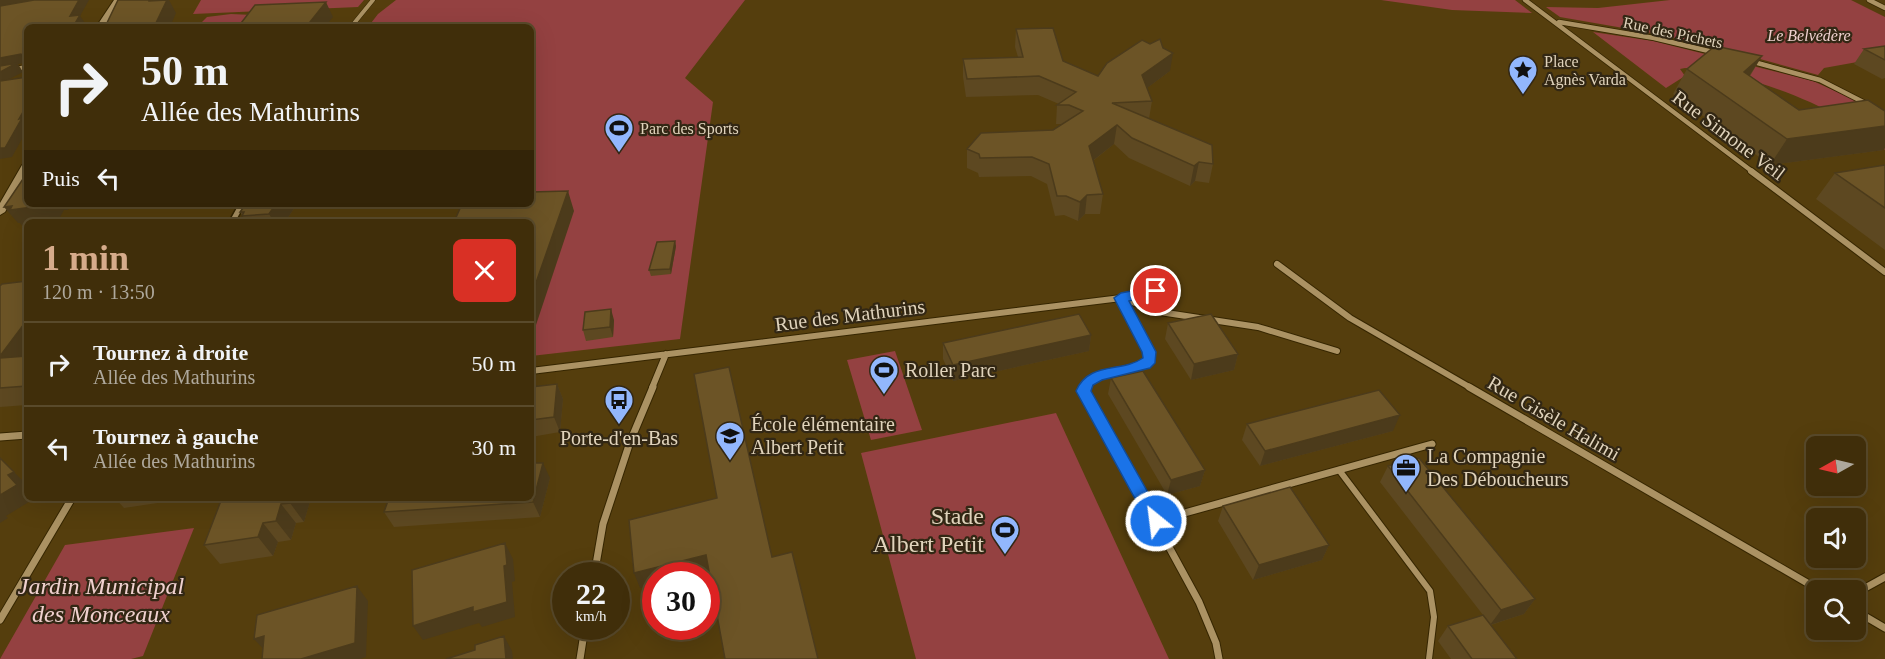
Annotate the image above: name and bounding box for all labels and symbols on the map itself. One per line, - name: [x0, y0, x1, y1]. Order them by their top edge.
- street label: Rue des Pichets: [1622, 14, 1724, 51]
- park label: Le Belvédère: [1766, 27, 1851, 44]
- place label: Place Agnès Varda: [1544, 53, 1626, 89]
- place icon: Place Agnès Varda: [1507, 54, 1539, 96]
- street label: Rue Simone Veil: [1668, 86, 1790, 185]
- sports icon: Parc des Sports: [603, 112, 635, 154]
- place label: Parc des Sports: [640, 120, 739, 138]
- pin: [1130, 265, 1181, 316]
- street label: Rue des Mathurins: [774, 295, 927, 335]
- sports icon: Roller Parc: [868, 354, 900, 396]
- place label: Roller Parc: [905, 359, 996, 381]
- street label: Rue Gisèle Halimi: [1484, 371, 1624, 465]
- bus stop icon: Porte-d'en-Bas: [603, 384, 635, 426]
- place label: École élémentaire Albert Petit: [751, 413, 895, 458]
- school or university icon: École élémentaire Albert Petit: [714, 420, 746, 462]
- place label: Porte-d'en-Bas: [560, 427, 678, 449]
- north arrow: [1806, 436, 1866, 496]
- place label: La Compagnie Des Déboucheurs: [1427, 445, 1569, 490]
- office icon: La Compagnie Des Déboucheurs: [1390, 452, 1422, 494]
- position arrow: [1124, 489, 1188, 553]
- place label: Stade Albert Petit: [873, 503, 984, 557]
- sports icon: Stade Albert Petit: [989, 514, 1021, 556]
- speed limit sign: 30: [642, 562, 720, 640]
- park label: Jardin Municipal des Monceaux: [18, 573, 185, 627]

